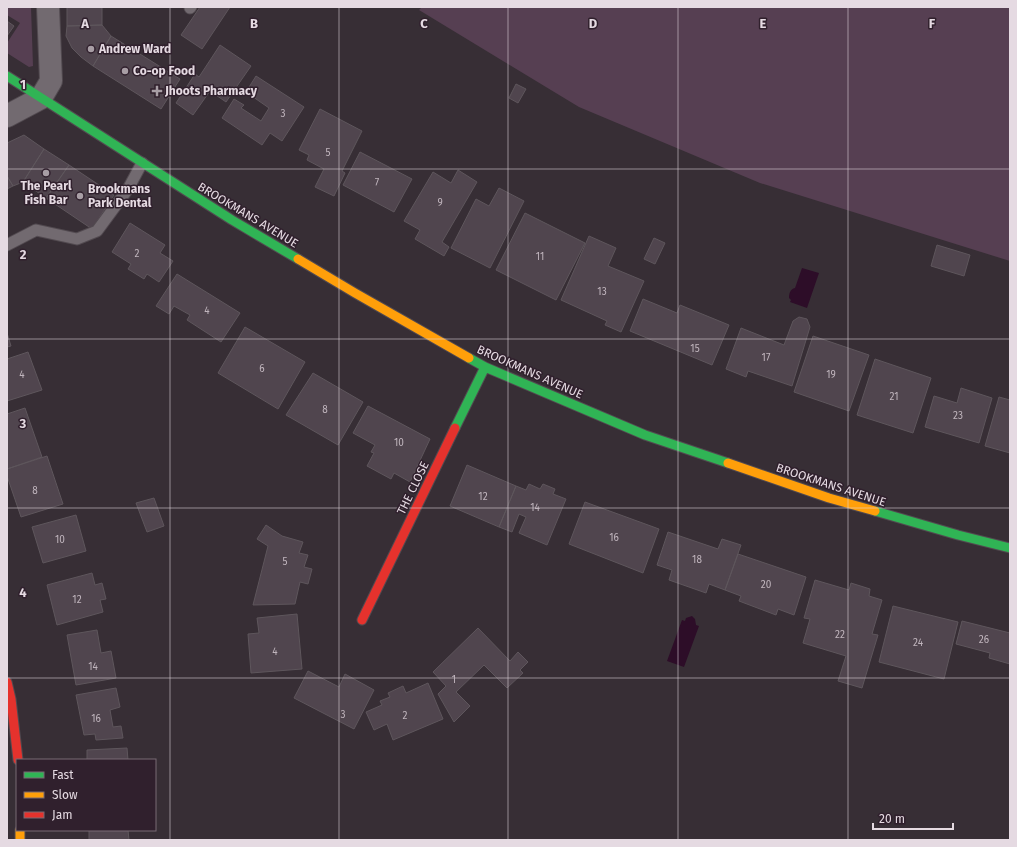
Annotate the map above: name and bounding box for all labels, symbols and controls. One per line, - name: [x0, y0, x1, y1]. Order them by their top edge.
- text: A: [80, 16, 89, 31]
- text: B: [250, 16, 258, 31]
- text: C: [420, 16, 428, 31]
- text: D: [589, 16, 598, 31]
- text: E: [760, 16, 767, 31]
- text: F: [929, 16, 936, 31]
- place label: Andrew Ward: [98, 42, 171, 56]
- marker: Andrew Ward: [86, 44, 96, 54]
- place label: Co-op Food: [133, 64, 195, 78]
- marker: Co-op Food: [120, 66, 130, 76]
- text: 1: [20, 77, 26, 92]
- place label: Jhoots Pharmacy: [164, 84, 258, 98]
- marker: Jhoots Pharmacy: [152, 86, 162, 96]
- house number: 3: [281, 108, 286, 120]
- house number: 5: [325, 147, 331, 159]
- marker: The Pearl Fish Bar: [41, 168, 51, 178]
- house number: 7: [375, 177, 380, 189]
- place label: The Pearl Fish Bar: [20, 179, 72, 207]
- street label: BROOKMANS AVENUE: [195, 179, 301, 251]
- place label: Brookmans Park Dental: [88, 182, 152, 210]
- marker: Brookmans Park Dental: [75, 191, 85, 201]
- house number: 9: [437, 197, 443, 209]
- text: 2: [20, 247, 27, 262]
- house number: 2: [135, 248, 140, 260]
- house number: 11: [536, 251, 544, 263]
- house number: 13: [597, 286, 607, 298]
- house number: 4: [204, 305, 210, 317]
- street label: BROOKMANS AVENUE: [475, 342, 585, 402]
- house number: 15: [690, 343, 700, 355]
- house number: 17: [762, 352, 771, 364]
- house number: 6: [259, 363, 265, 375]
- house number: 4: [19, 369, 25, 381]
- house number: 19: [826, 369, 836, 381]
- house number: 21: [889, 391, 899, 403]
- house number: 8: [322, 404, 328, 416]
- house number: 23: [953, 410, 963, 422]
- text: 3: [19, 416, 27, 431]
- house number: 10: [394, 437, 404, 449]
- street label: THE CLOSE: [394, 459, 432, 517]
- street label: BROOKMANS AVENUE: [774, 461, 888, 509]
- house number: 8: [32, 485, 38, 497]
- house number: 12: [478, 491, 488, 503]
- house number: 14: [530, 502, 541, 514]
- house number: 16: [609, 532, 619, 544]
- house number: 10: [55, 534, 65, 546]
- house number: 18: [692, 554, 702, 566]
- house number: 5: [282, 556, 288, 568]
- house number: 20: [761, 579, 772, 591]
- text: 4: [19, 585, 27, 600]
- house number: 12: [72, 594, 82, 606]
- house number: 22: [835, 629, 845, 641]
- house number: 26: [979, 634, 989, 646]
- house number: 24: [913, 637, 924, 649]
- house number: 4: [272, 646, 278, 658]
- house number: 14: [88, 661, 99, 673]
- house number: 1: [452, 674, 456, 686]
- house number: 3: [341, 709, 346, 721]
- house number: 2: [403, 710, 408, 722]
- house number: 16: [91, 713, 101, 725]
- legend: [16, 759, 156, 831]
- text: Fast: [52, 768, 74, 782]
- text: Slow: [52, 788, 78, 802]
- scale bar: [873, 805, 953, 831]
- text: Jam: [52, 808, 72, 822]
- text: 20 m: [879, 812, 905, 826]

